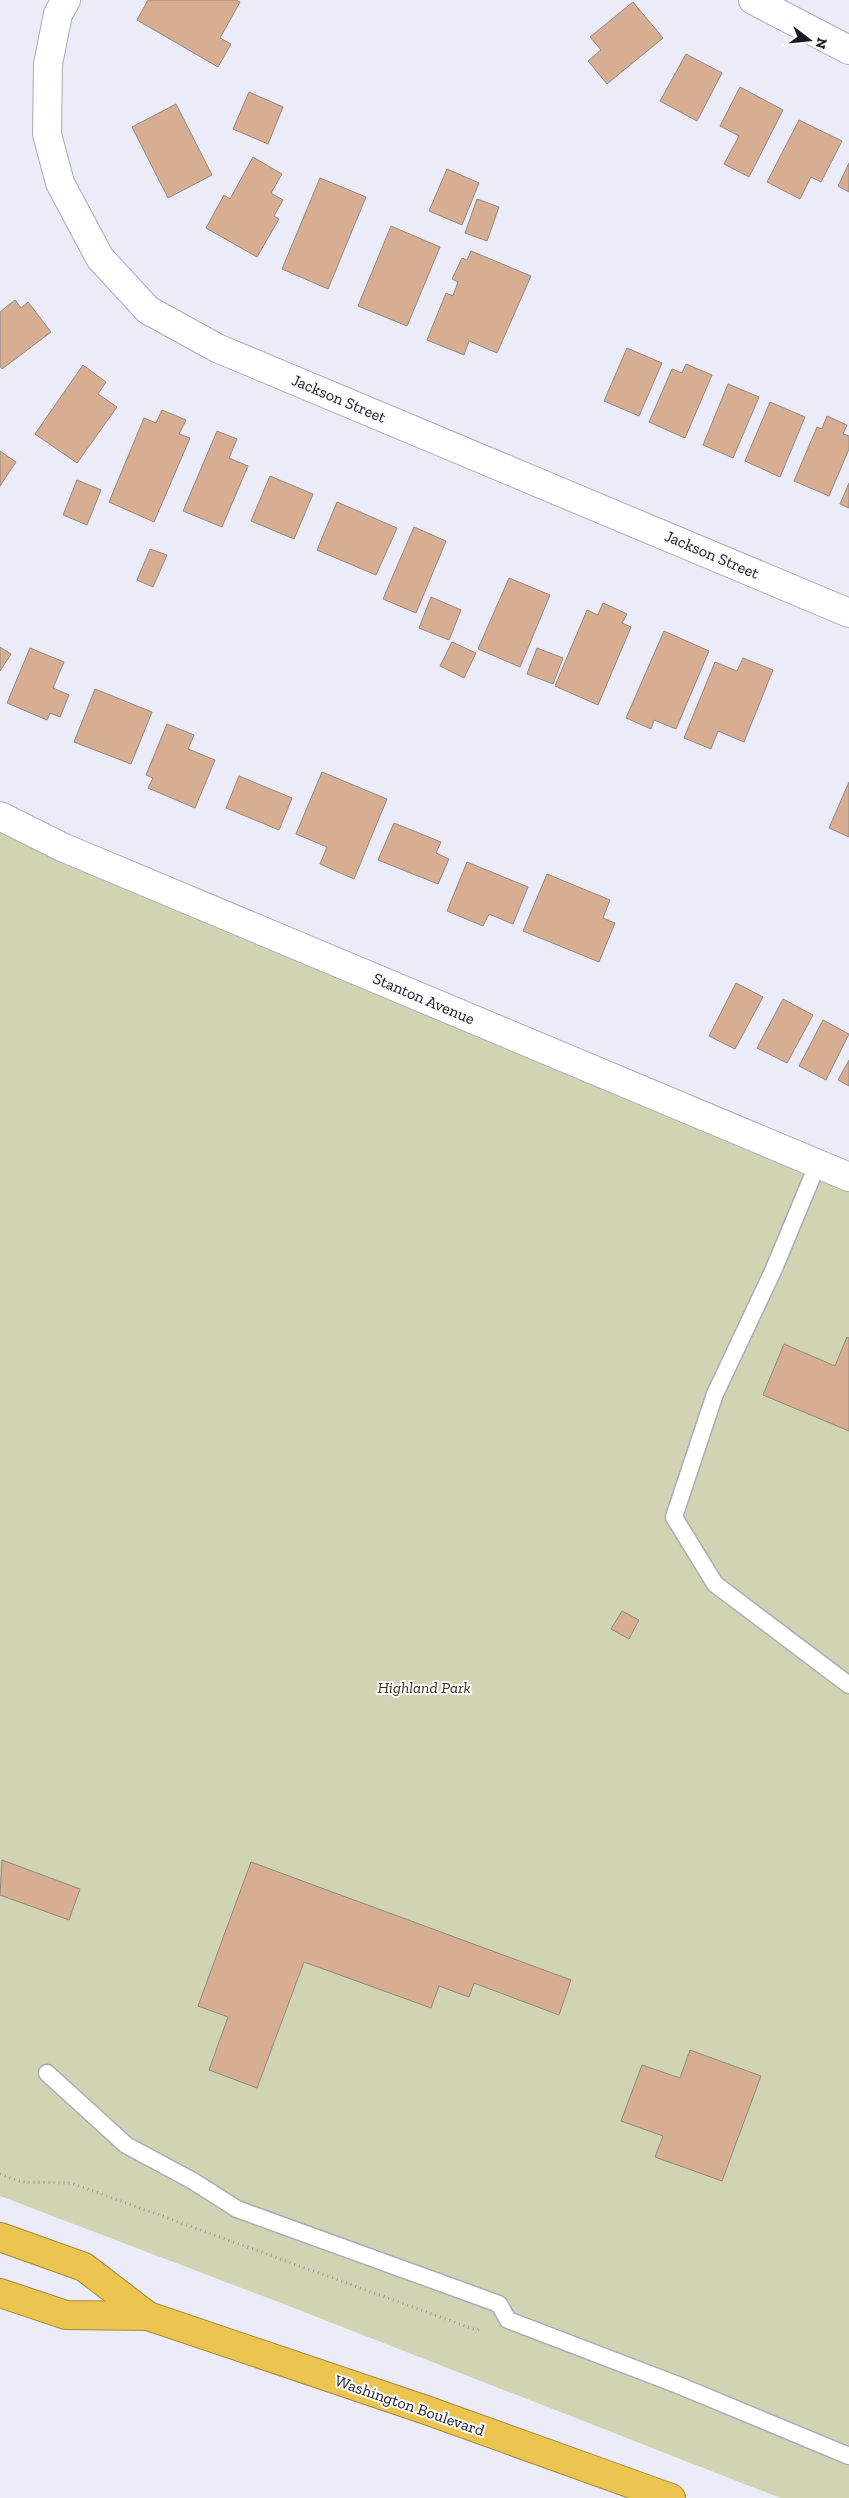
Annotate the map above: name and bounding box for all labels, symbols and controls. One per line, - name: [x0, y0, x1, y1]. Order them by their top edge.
- north arrow: [784, 15, 834, 65]
- text: N: [811, 36, 831, 51]
- street label: Jackson Street: [289, 370, 389, 427]
- street label: Jackson Street: [662, 526, 762, 583]
- street label: Stanton Avenue: [370, 969, 477, 1028]
- park label: Highland Park: [377, 1678, 471, 1697]
- street label: Washington Boulevard: [333, 2371, 487, 2440]

